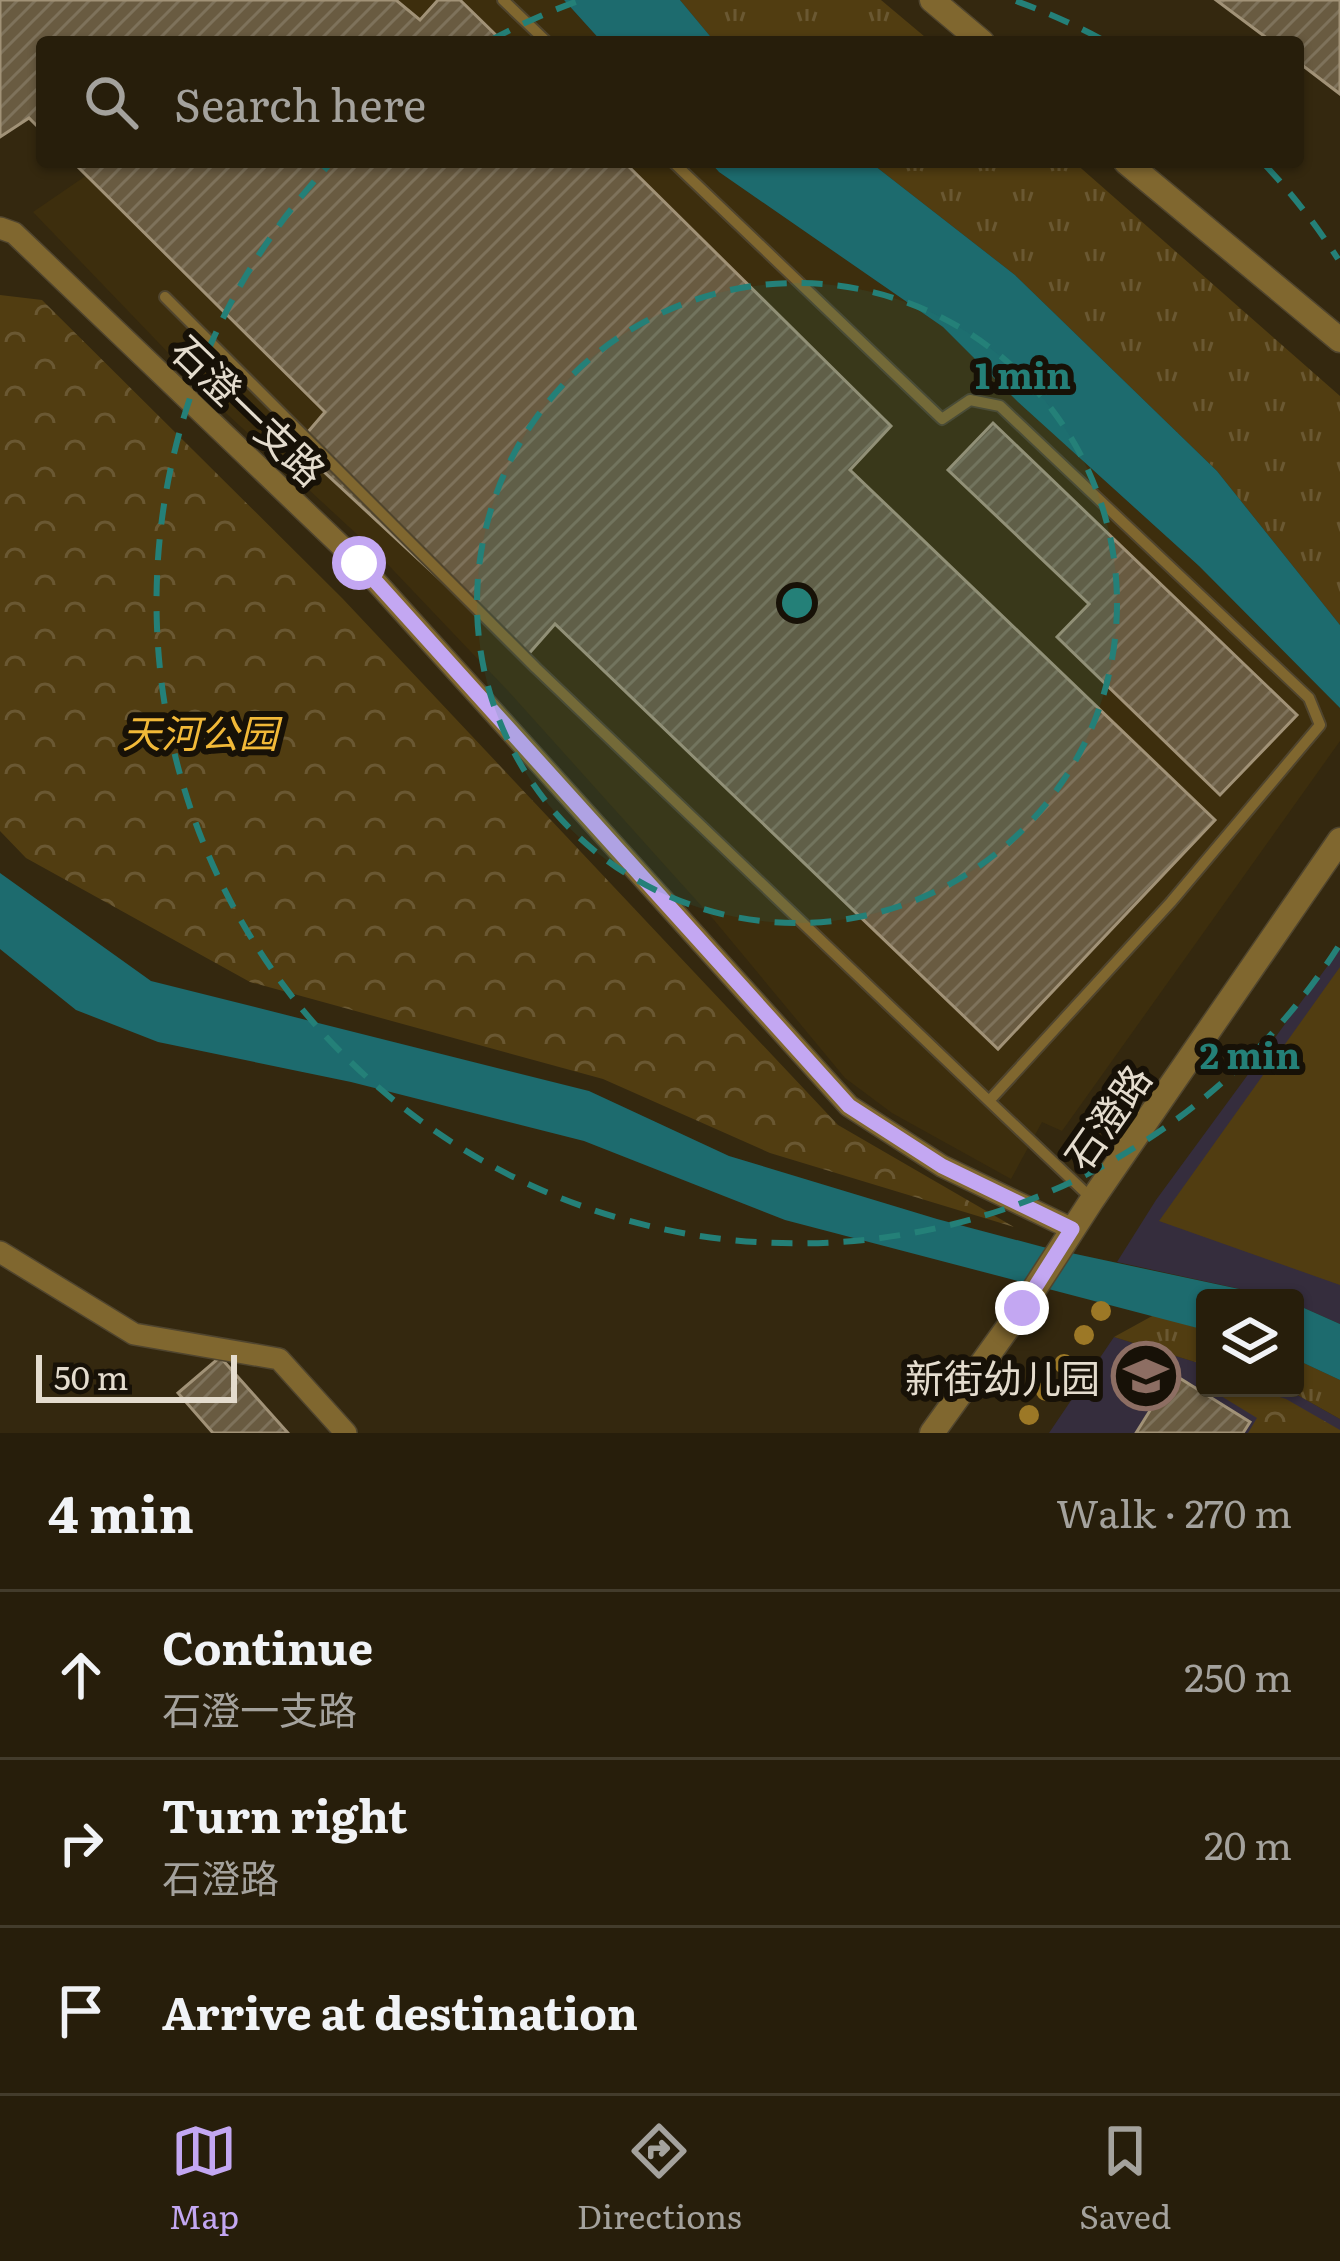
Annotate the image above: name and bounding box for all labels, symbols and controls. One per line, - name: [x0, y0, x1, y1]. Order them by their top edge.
- search box: [36, 36, 1304, 168]
- icon: search: [78, 69, 144, 135]
- text: Search here: [174, 69, 426, 136]
- street label: 石澄一支路: [160, 320, 340, 498]
- text: 1 min: [975, 347, 1071, 400]
- route start: [332, 536, 386, 590]
- centre of rings: [776, 582, 818, 624]
- park label: 天河公园: [122, 702, 283, 760]
- text: 2 min: [1200, 1027, 1300, 1080]
- street label: 石澄路: [1049, 1051, 1163, 1181]
- route end: [995, 1281, 1049, 1335]
- map controls: [1196, 1289, 1304, 1397]
- button: layers: [1196, 1289, 1304, 1397]
- school or university icon: 新街幼儿园: [1111, 1341, 1181, 1411]
- place label: 新街幼儿园: [905, 1347, 1100, 1405]
- scale bar: [36, 1349, 237, 1402]
- text: 50 m: [54, 1351, 128, 1400]
- text: 4 min: [48, 1473, 194, 1549]
- text: Walk · 270 m: [1056, 1482, 1292, 1540]
- text: Continue: [162, 1612, 373, 1679]
- icon: ahead: [48, 1642, 114, 1708]
- text: 250 m: [1184, 1646, 1292, 1704]
- text: 石澄一支路: [162, 1679, 357, 1737]
- text: Turn right: [162, 1780, 408, 1847]
- icon: right: [48, 1810, 114, 1876]
- text: 20 m: [1204, 1814, 1292, 1872]
- text: 石澄路: [162, 1847, 279, 1905]
- text: Arrive at destination: [162, 1977, 638, 2044]
- icon: arrive: [48, 1978, 114, 2044]
- tab: Map: [169, 2118, 239, 2239]
- tab: Directions: [577, 2118, 742, 2239]
- tab: Saved: [1079, 2118, 1171, 2239]

